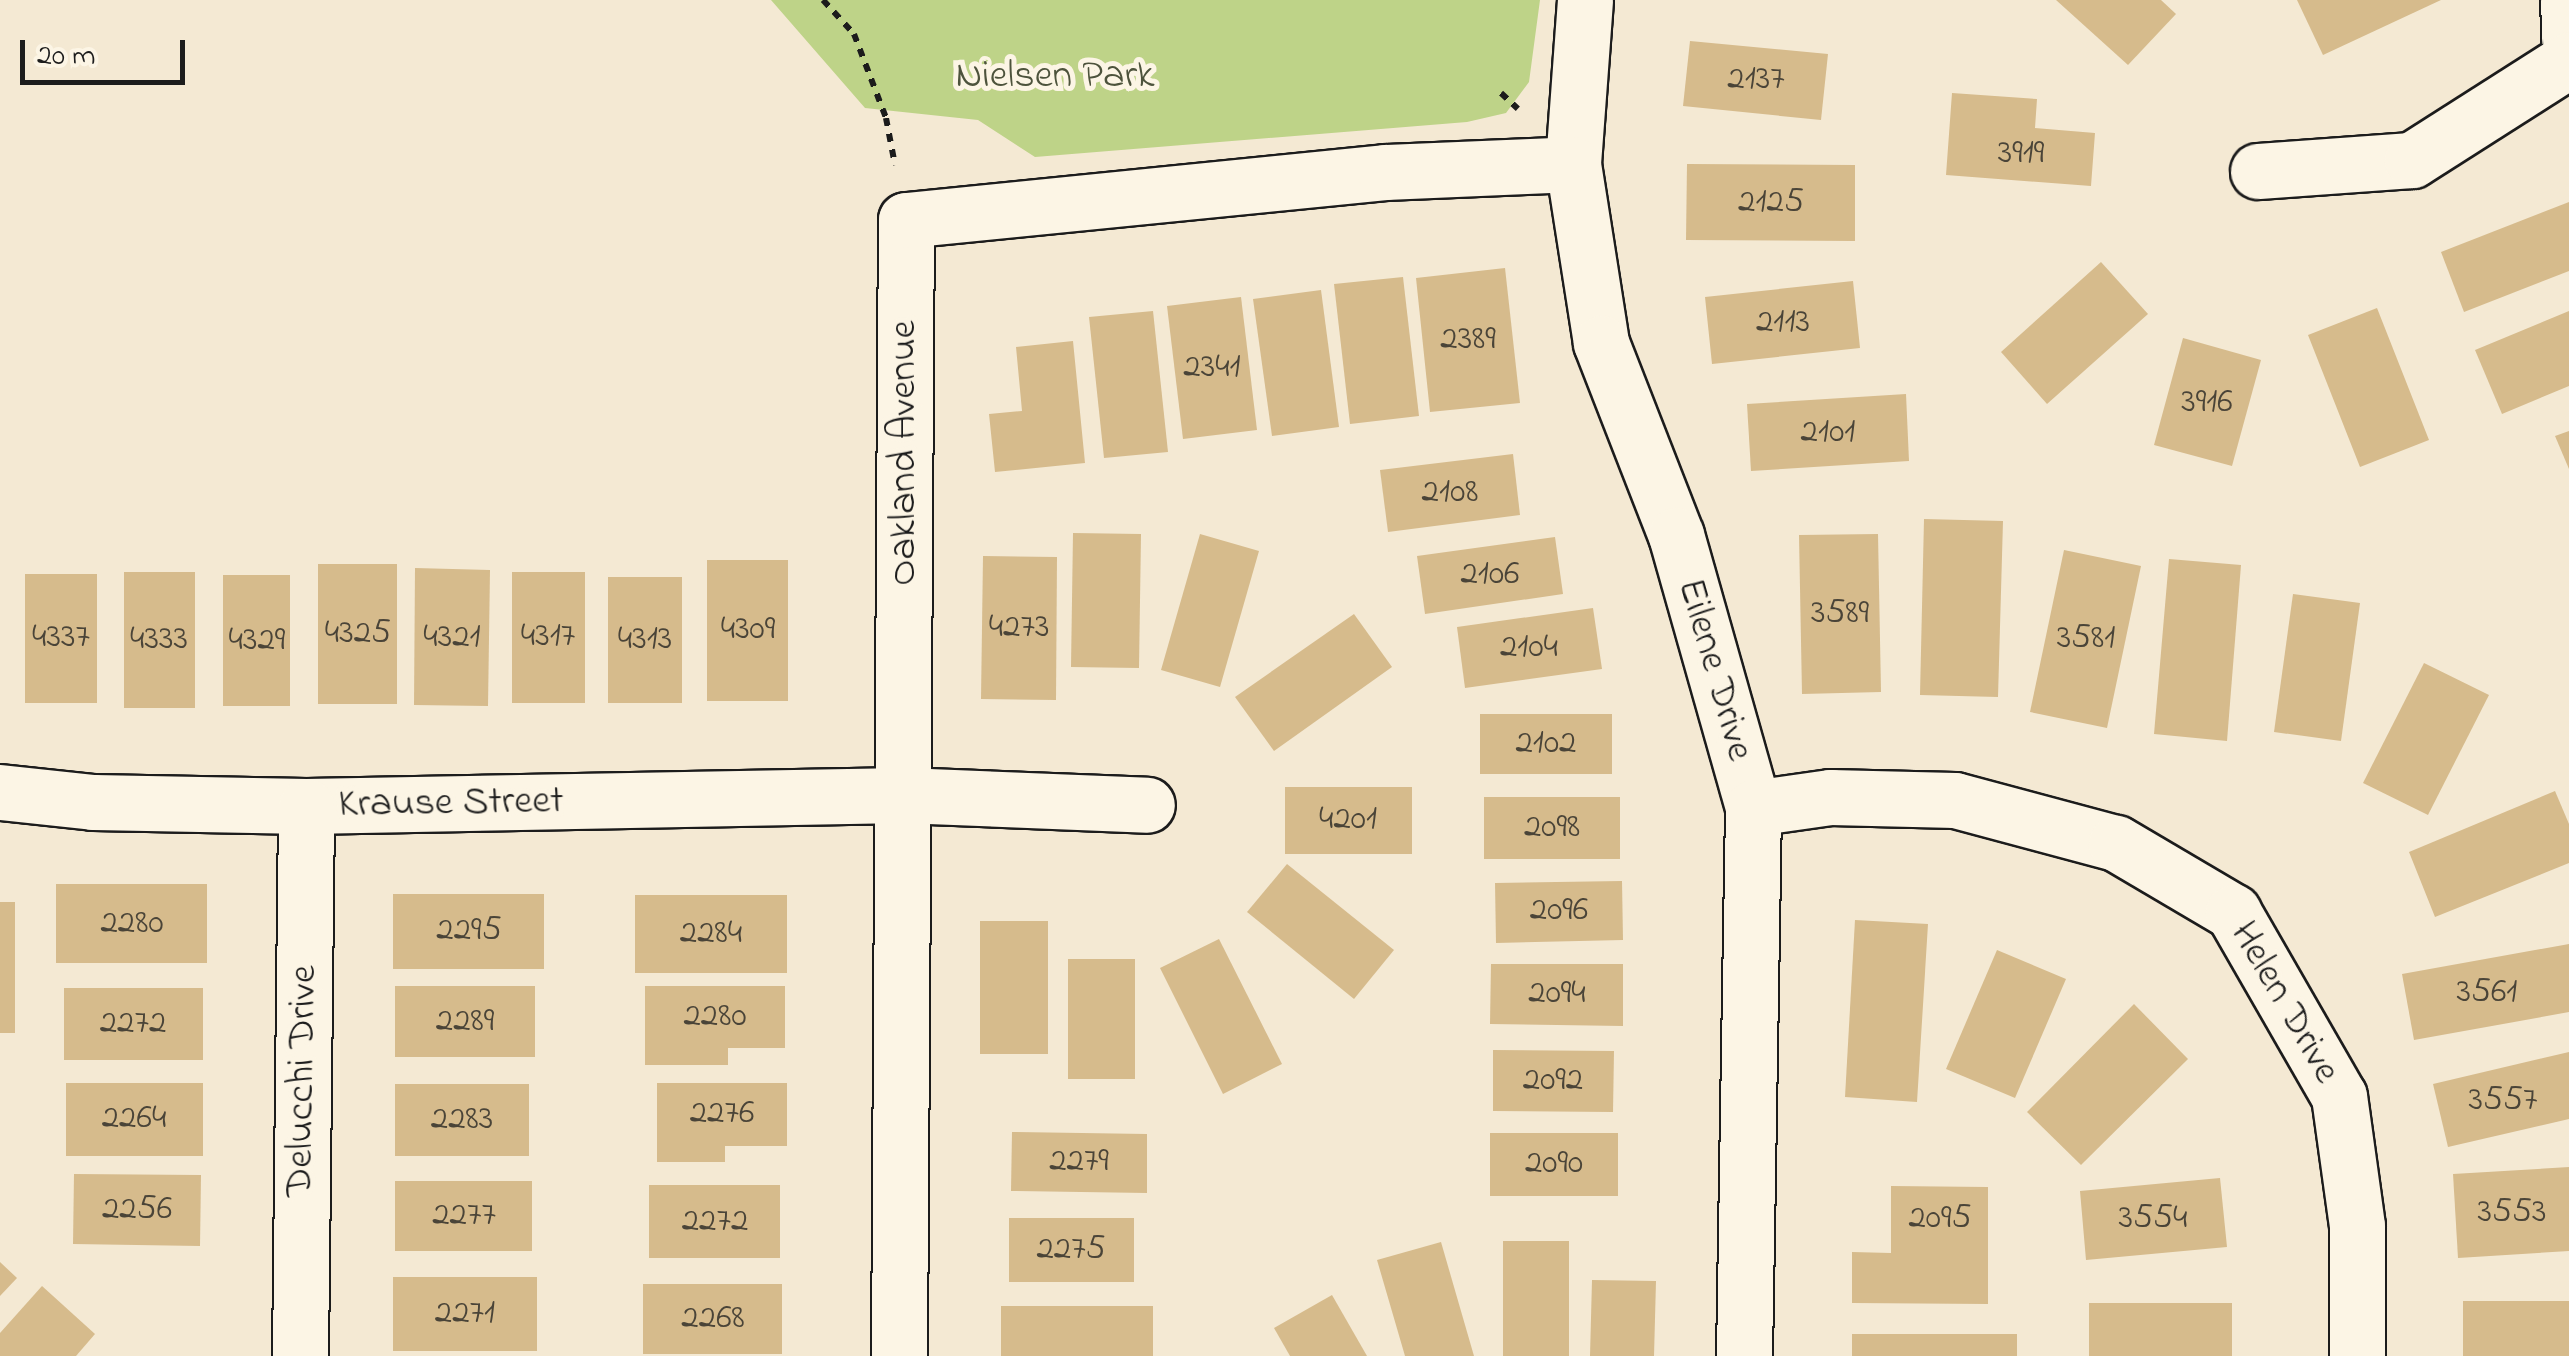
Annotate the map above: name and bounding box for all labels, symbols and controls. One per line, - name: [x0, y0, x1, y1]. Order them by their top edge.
- scale bar: [25, 20, 190, 82]
- text: 20 m: [37, 35, 96, 79]
- park label: Nielsen Park: [955, 53, 1155, 101]
- house number: 2137: [1727, 59, 1785, 101]
- house number: 3919: [1998, 133, 2044, 175]
- house number: 2125: [1738, 182, 1804, 224]
- house number: 2113: [1756, 302, 1810, 344]
- house number: 2389: [1440, 319, 1496, 361]
- street label: Oakland Avenue: [881, 320, 929, 586]
- house number: 2341: [1183, 347, 1241, 389]
- house number: 3916: [2181, 382, 2233, 424]
- house number: 2101: [1801, 412, 1855, 454]
- house number: 2108: [1422, 472, 1478, 514]
- house number: 2106: [1460, 554, 1520, 596]
- street label: Eilene Drive: [1665, 573, 1763, 767]
- house number: 3589: [1811, 593, 1869, 635]
- house number: 4273: [989, 607, 1049, 649]
- house number: 4309: [721, 609, 775, 651]
- house number: 4325: [325, 613, 391, 655]
- house number: 4317: [521, 616, 575, 658]
- house number: 4337: [32, 617, 90, 659]
- house number: 4321: [423, 617, 481, 659]
- house number: 3581: [2057, 618, 2115, 660]
- house number: 4333: [130, 619, 188, 661]
- house number: 4313: [618, 619, 672, 661]
- house number: 4329: [229, 620, 285, 662]
- house number: 2104: [1500, 627, 1558, 669]
- house number: 2102: [1515, 723, 1577, 765]
- street label: Krause Street: [338, 778, 564, 830]
- house number: 4201: [1319, 799, 1377, 841]
- house number: 2098: [1524, 807, 1580, 849]
- house number: 2096: [1530, 890, 1588, 932]
- house number: 2280: [100, 903, 164, 945]
- house number: 2295: [436, 910, 502, 952]
- house number: 2284: [680, 913, 742, 955]
- street label: Helen Drive: [2218, 913, 2350, 1093]
- street label: Delucchi Drive: [277, 965, 329, 1197]
- house number: 3561: [2456, 972, 2518, 1014]
- house number: 2094: [1528, 973, 1586, 1015]
- house number: 2280: [683, 996, 747, 1038]
- house number: 2289: [436, 1001, 494, 1043]
- house number: 2272: [100, 1003, 166, 1045]
- house number: 2092: [1523, 1060, 1583, 1102]
- house number: 3557: [2469, 1080, 2537, 1122]
- house number: 2276: [690, 1093, 754, 1135]
- house number: 2264: [102, 1098, 166, 1140]
- house number: 2283: [431, 1099, 493, 1141]
- house number: 2279: [1049, 1141, 1109, 1183]
- house number: 2090: [1525, 1143, 1583, 1185]
- house number: 2256: [102, 1189, 172, 1231]
- house number: 3553: [2478, 1192, 2546, 1234]
- house number: 2277: [432, 1195, 496, 1237]
- house number: 2095: [1908, 1198, 1972, 1240]
- house number: 3554: [2119, 1198, 2187, 1240]
- house number: 2272: [682, 1201, 748, 1243]
- house number: 2275: [1036, 1229, 1106, 1271]
- house number: 2271: [435, 1293, 495, 1335]
- house number: 2268: [681, 1298, 745, 1340]

